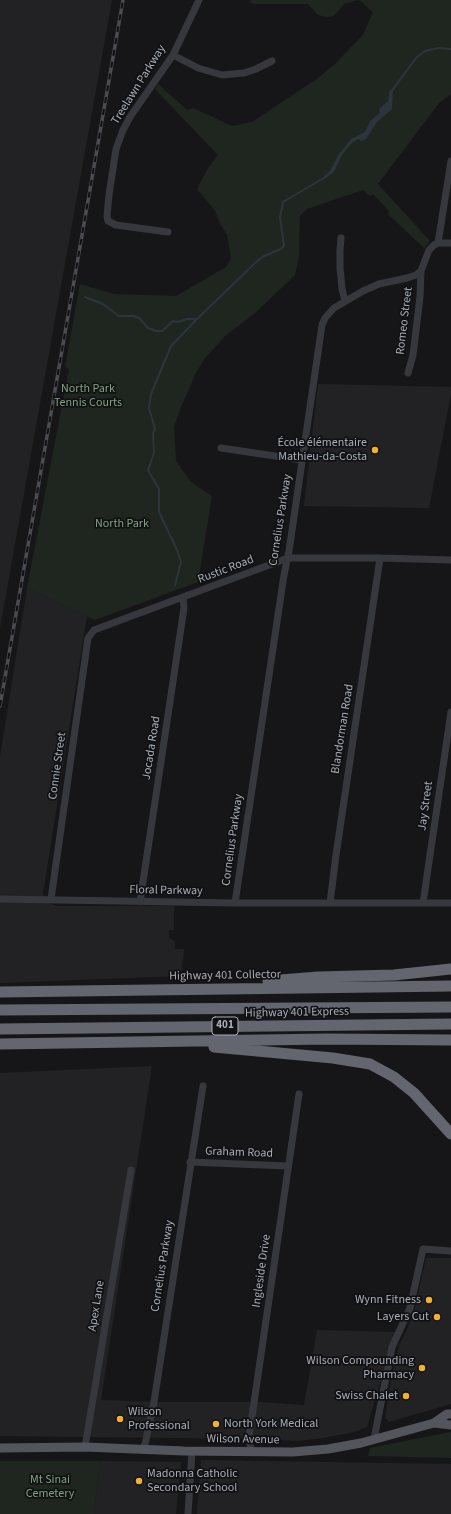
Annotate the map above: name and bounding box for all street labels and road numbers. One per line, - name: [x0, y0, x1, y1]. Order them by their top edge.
- street label: Treelawn Parkway: [109, 43, 169, 127]
- street label: Romeo Street: [394, 286, 416, 356]
- street label: Cornelius Parkway: [267, 473, 295, 567]
- street label: Rustic Road: [196, 553, 256, 587]
- street label: Blandorman Road: [329, 683, 357, 775]
- street label: Jocada Road: [140, 715, 164, 781]
- street label: Connie Street: [46, 731, 70, 801]
- street label: Jay Street: [415, 780, 437, 832]
- street label: Cornelius Parkway: [219, 793, 247, 887]
- street label: Floral Parkway: [129, 883, 203, 899]
- street label: Highway 401 Collector: [169, 968, 281, 984]
- street label: Highway 401 Express: [245, 1005, 349, 1021]
- road number: 401: [212, 1017, 238, 1035]
- street label: Graham Road: [205, 1145, 273, 1161]
- street label: Cornelius Parkway: [149, 1219, 177, 1313]
- street label: Ingleside Drive: [250, 1233, 274, 1309]
- street label: Apex Lane: [86, 1280, 108, 1332]
- street label: Wilson Avenue: [206, 1432, 280, 1448]

